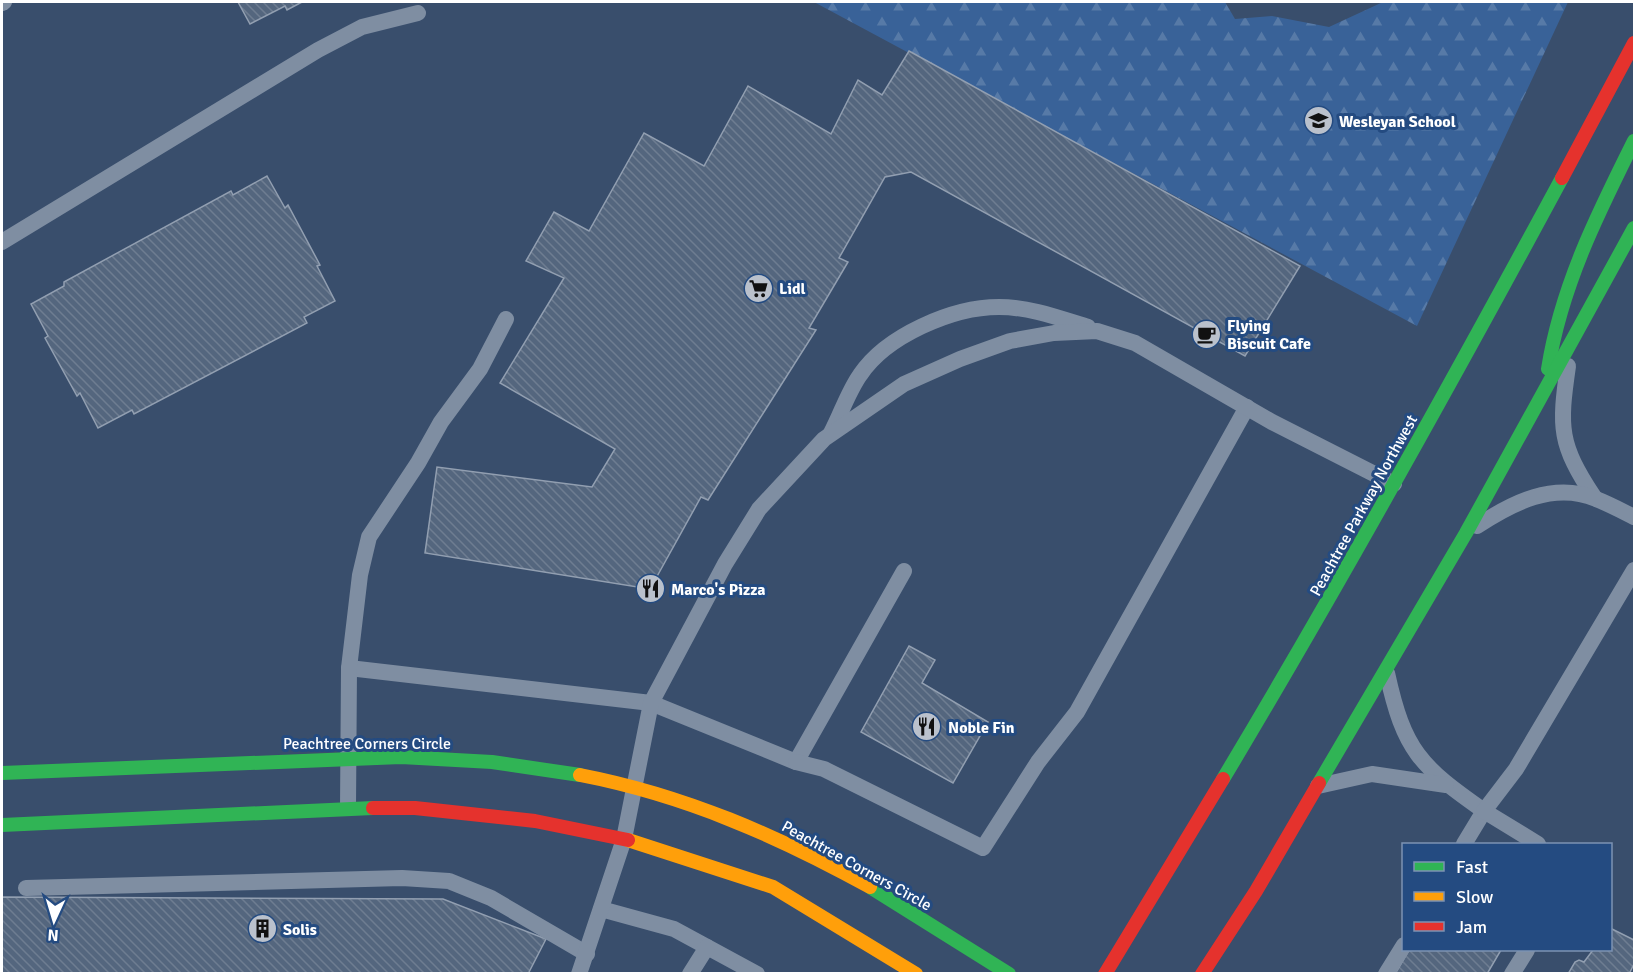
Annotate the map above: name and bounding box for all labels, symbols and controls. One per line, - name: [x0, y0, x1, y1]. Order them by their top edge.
- school or university icon: Wesleyan School: [1302, 105, 1334, 137]
- place label: Wesleyan School: [1339, 112, 1456, 132]
- supermarket icon: Lidl: [742, 272, 774, 304]
- place label: Lidl: [779, 279, 806, 299]
- place label: Flying Biscuit Cafe: [1227, 316, 1311, 354]
- cafe icon: Flying Biscuit Cafe: [1190, 318, 1222, 350]
- street label: Peachtree Parkway Northwest: [1306, 411, 1422, 600]
- restaurant icon: Marco's Pizza: [634, 573, 666, 605]
- place label: Marco's Pizza: [671, 580, 766, 600]
- restaurant icon: Noble Fin: [911, 711, 943, 743]
- place label: Noble Fin: [948, 718, 1015, 738]
- street label: Peachtree Corners Circle: [283, 734, 451, 754]
- street label: Peachtree Corners Circle: [778, 816, 935, 915]
- legend: [1402, 843, 1612, 951]
- text: Fast: [1456, 856, 1488, 878]
- text: Slow: [1456, 886, 1493, 908]
- north arrow: [24, 891, 84, 951]
- building icon: Solis: [246, 913, 278, 945]
- text: Jam: [1456, 916, 1487, 938]
- place label: Solis: [283, 920, 317, 940]
- text: N: [47, 925, 59, 945]

